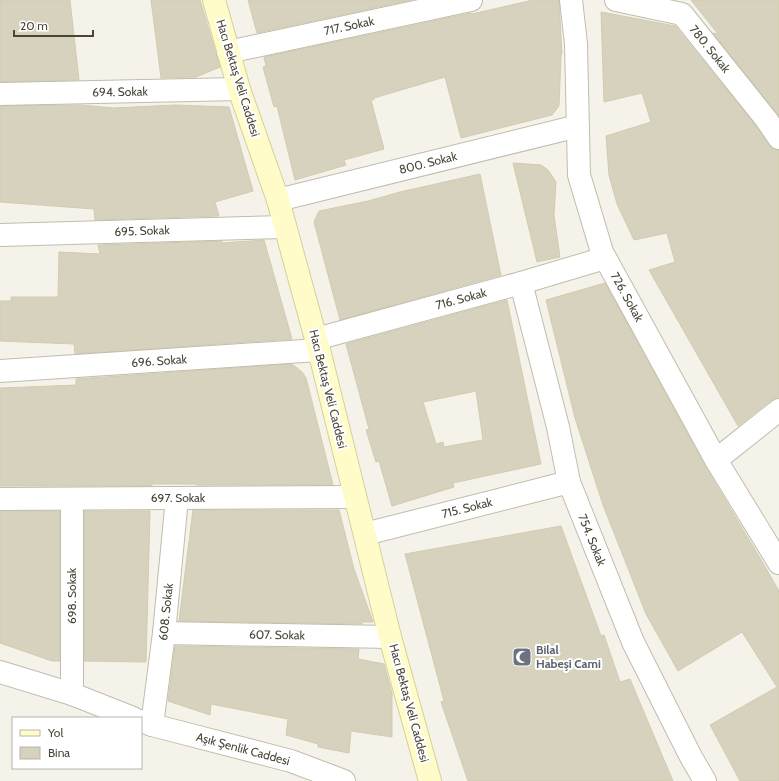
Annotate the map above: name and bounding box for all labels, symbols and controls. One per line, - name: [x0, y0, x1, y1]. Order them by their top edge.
- scale bar: [14, 12, 93, 38]
- street label: 717. Sokak: [323, 13, 376, 38]
- street label: Hacı Bektaş Veli Caddesi: [213, 17, 263, 138]
- text: 20 m: [20, 18, 48, 33]
- street label: 780. Sokak: [687, 22, 734, 76]
- street label: 694. Sokak: [92, 84, 149, 99]
- street label: 800. Sokak: [397, 148, 459, 177]
- street label: 695. Sokak: [114, 222, 171, 239]
- street label: 726. Sokak: [608, 269, 647, 325]
- street label: 716. Sokak: [434, 284, 489, 312]
- street label: Hacı Bektaş Veli Caddesi: [306, 328, 351, 450]
- street label: 696. Sokak: [131, 351, 188, 370]
- street label: 697. Sokak: [151, 490, 206, 505]
- street label: 715. Sokak: [440, 494, 494, 521]
- street label: 754. Sokak: [575, 512, 610, 568]
- street label: 698. Sokak: [64, 567, 79, 624]
- street label: 608. Sokak: [155, 582, 176, 641]
- street label: 607. Sokak: [249, 627, 306, 642]
- street label: Hacı Bektaş Veli Caddesi: [386, 642, 433, 764]
- place label: Bilal Habeşi Cami: [536, 642, 601, 671]
- mosque icon: Bilal Habeşi Cami: [511, 646, 533, 668]
- legend: [12, 717, 142, 769]
- text: Yol: [47, 725, 63, 740]
- street label: Aşık Şenlik Caddesi: [195, 729, 292, 768]
- text: Bina: [48, 745, 70, 760]

